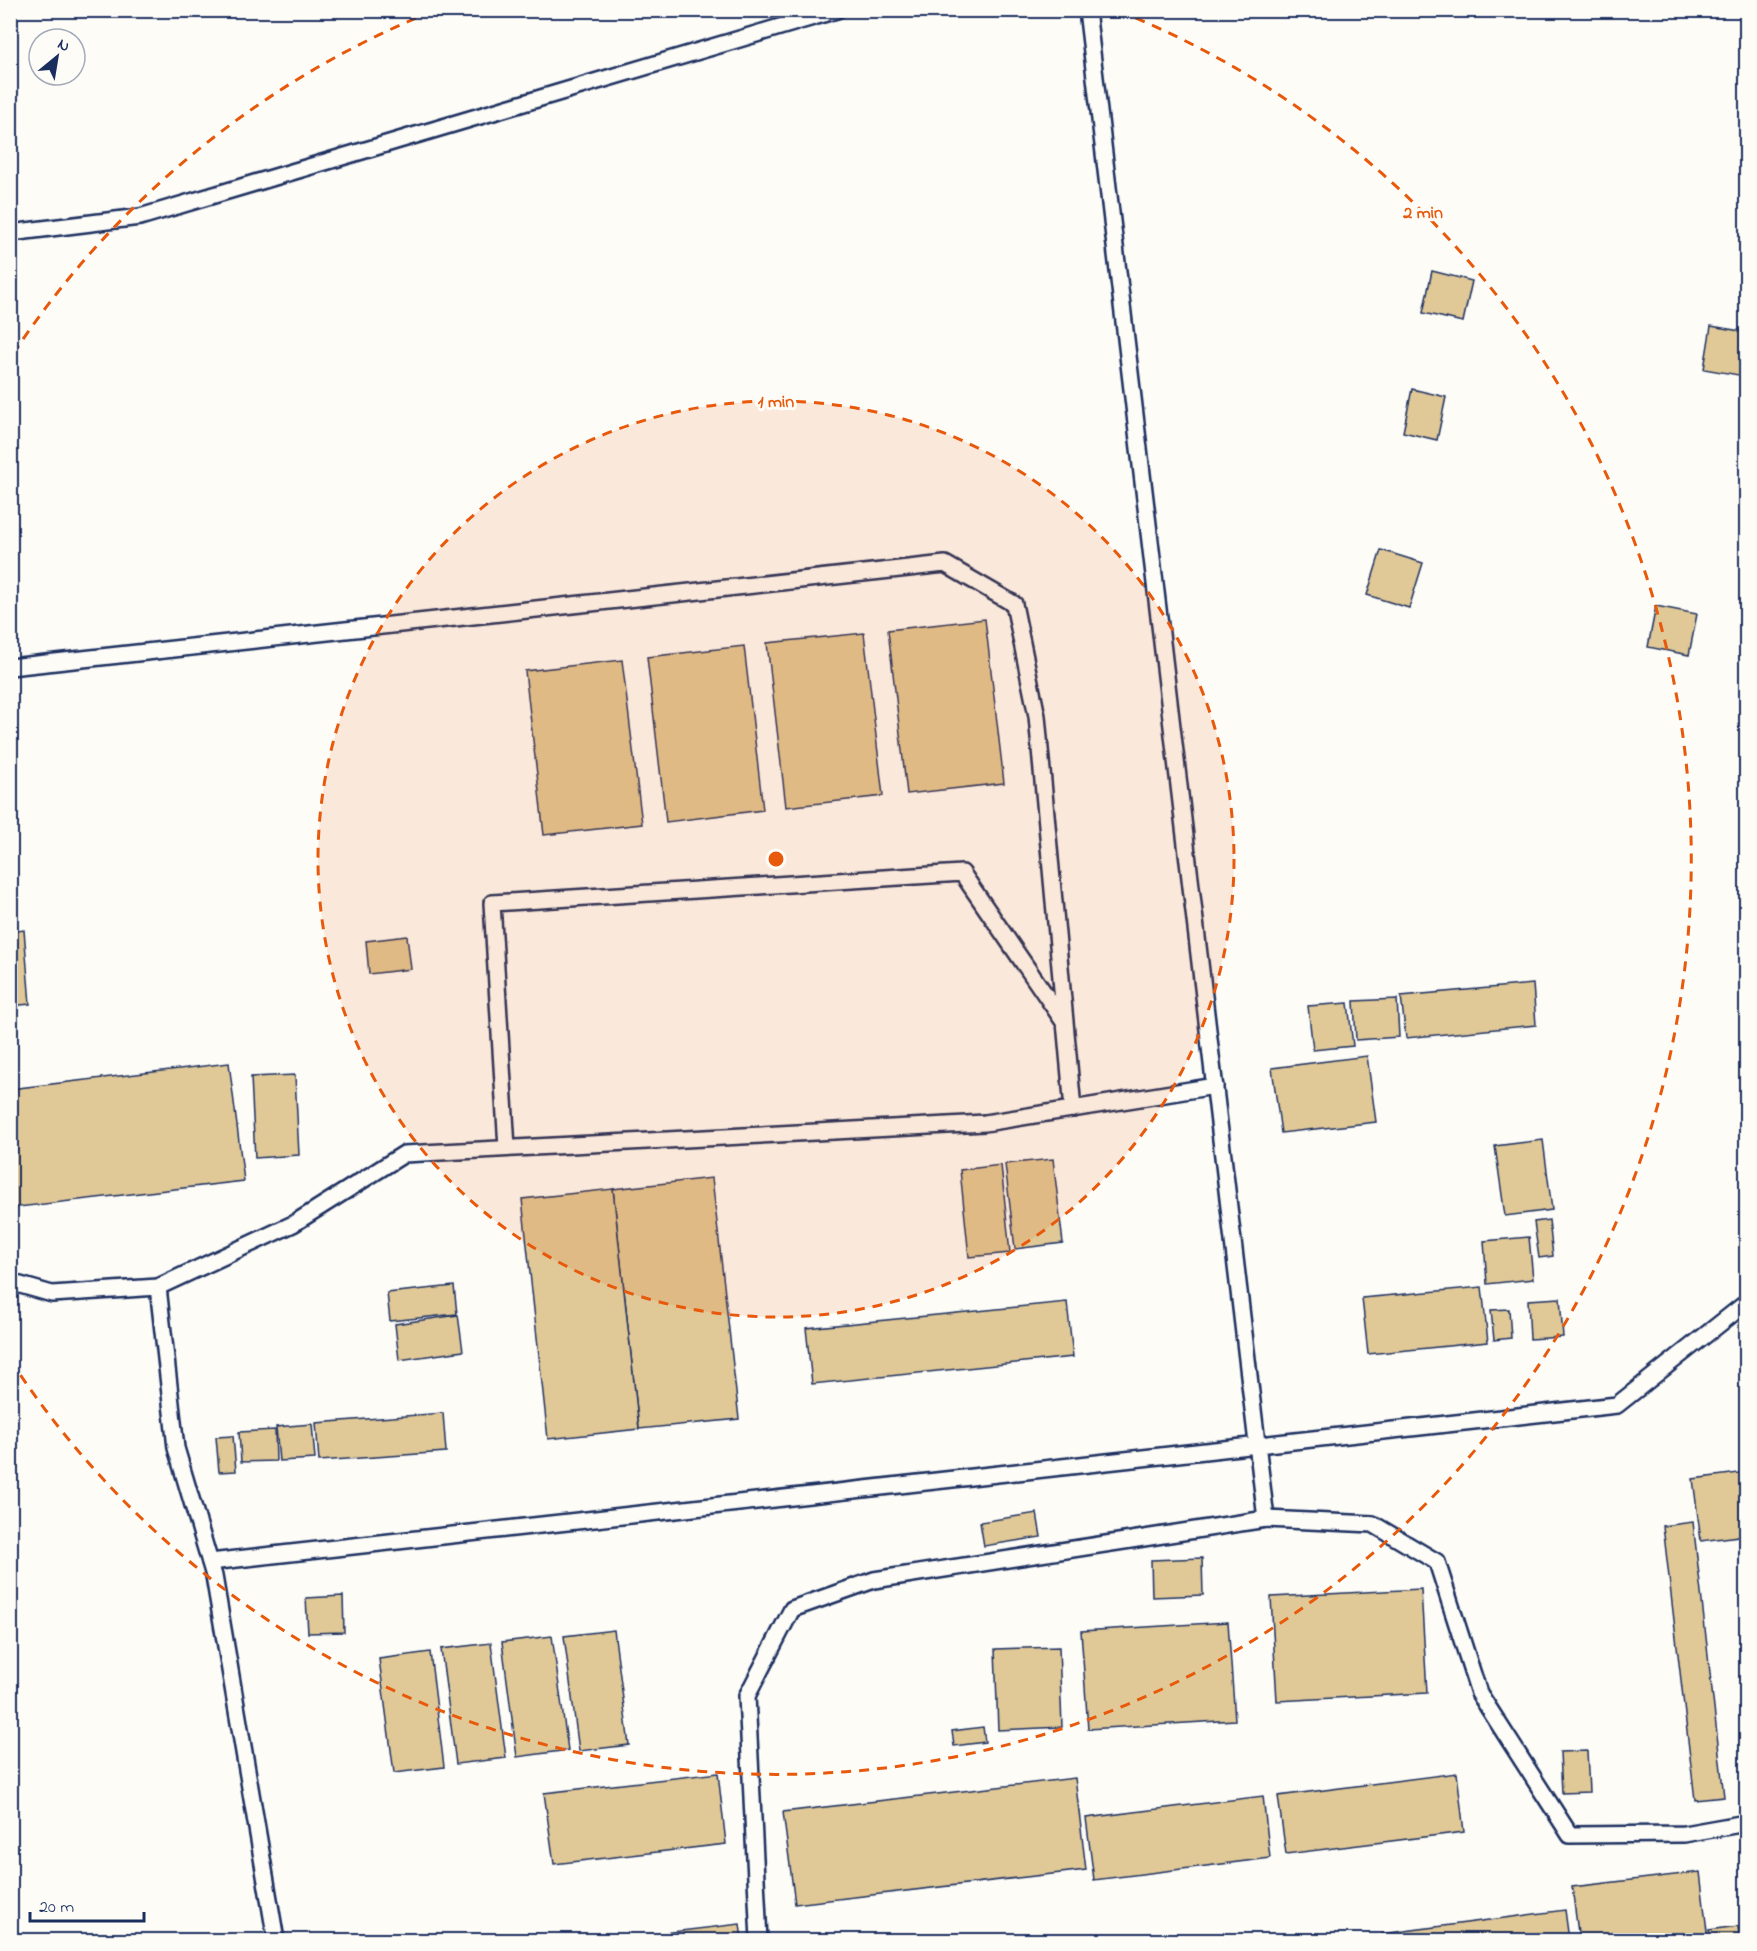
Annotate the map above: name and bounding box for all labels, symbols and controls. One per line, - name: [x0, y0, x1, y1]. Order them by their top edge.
- north arrow: [27, 27, 87, 87]
- text: N: [53, 33, 74, 59]
- text: 2 min: [1402, 201, 1443, 227]
- text: 1 min: [758, 390, 794, 416]
- centre of rings: [766, 849, 786, 869]
- scale bar: [30, 1885, 144, 1923]
- text: 20 m: [39, 1895, 74, 1921]

